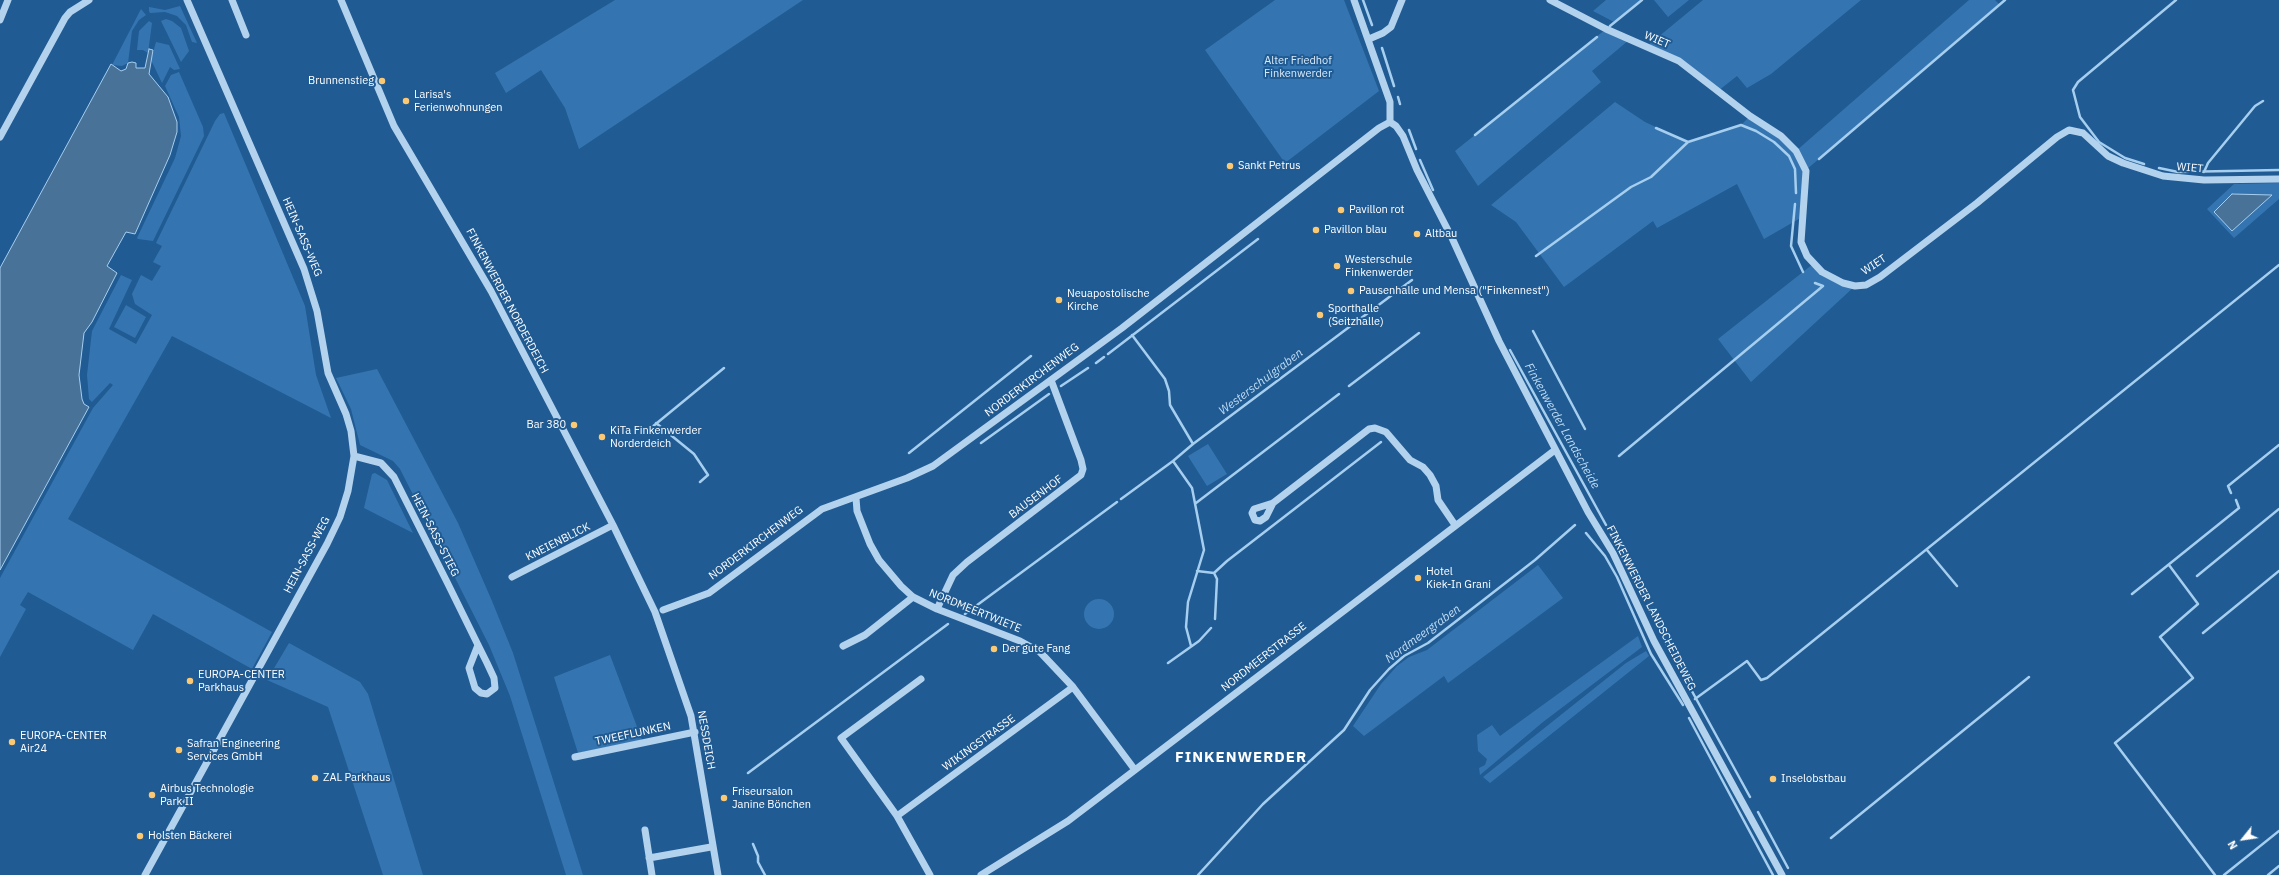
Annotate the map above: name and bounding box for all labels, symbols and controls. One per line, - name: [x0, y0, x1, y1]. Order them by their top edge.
- street label: WIET: [1642, 29, 1672, 51]
- park label: Alter Friedhof Finkenwerder: [1264, 54, 1332, 80]
- place label: Brunnenstieg: [308, 74, 374, 88]
- marker: Brunnenstieg: [377, 76, 387, 86]
- place label: Larisa's Ferienwohnungen: [414, 88, 503, 114]
- marker: Larisa's Ferienwohnungen: [401, 96, 411, 106]
- place label: Sankt Petrus: [1238, 159, 1301, 173]
- street label: WIET: [2176, 160, 2204, 176]
- marker: Sankt Petrus: [1225, 161, 1235, 171]
- street label: HEIN-SASS-WEG: [279, 195, 325, 279]
- place label: Pavillon rot: [1349, 203, 1404, 217]
- marker: Pavillon rot: [1336, 205, 1346, 215]
- place label: Pavillon blau: [1324, 223, 1387, 237]
- marker: Pavillon blau: [1311, 225, 1321, 235]
- street label: FINKENWERDER NORDERDEICH: [463, 226, 551, 376]
- place label: Altbau: [1425, 227, 1457, 241]
- marker: Altbau: [1412, 229, 1422, 239]
- street label: WIET: [1859, 252, 1889, 278]
- place label: Westerschule Finkenwerder: [1345, 253, 1413, 279]
- marker: Westerschule Finkenwerder: [1332, 261, 1342, 271]
- place label: Pausenhalle und Mensa ("Finkennest"): [1359, 284, 1550, 298]
- marker: Pausenhalle und Mensa ("Finkennest"): [1346, 286, 1356, 296]
- place label: Neuapostolische Kirche: [1067, 287, 1150, 313]
- marker: Neuapostolische Kirche: [1054, 295, 1064, 305]
- place label: Sporthalle (Seitzhalle): [1328, 302, 1384, 328]
- marker: Sporthalle (Seitzhalle): [1315, 310, 1325, 320]
- street label: NORDERKIRCHENWEG: [982, 340, 1082, 420]
- water label: Westerschulgraben: [1216, 346, 1306, 418]
- water label: Finkenwerder Landscheide: [1521, 361, 1603, 491]
- place label: Bar 380: [527, 418, 566, 432]
- marker: Bar 380: [569, 420, 579, 430]
- place label: KiTa Finkenwerder Norderdeich: [610, 424, 702, 450]
- marker: KiTa Finkenwerder Norderdeich: [597, 432, 607, 442]
- street label: BAUSENHOF: [1007, 473, 1065, 521]
- street label: HEIN-SASS-STIEG: [408, 491, 462, 579]
- street label: NORDERKIRCHENWEG: [706, 503, 806, 583]
- street label: HEIN-SASS-WEG: [281, 514, 333, 596]
- street label: KNEIENBLICK: [524, 520, 592, 564]
- street label: FINKENWERDER LANDSCHEIDEWEG: [1603, 523, 1699, 693]
- place label: Hotel Kiek-In Grani: [1426, 565, 1491, 591]
- marker: Hotel Kiek-In Grani: [1413, 573, 1423, 583]
- street label: NORDMEERTWIETE: [927, 586, 1023, 636]
- water label: Nordmeergraben: [1382, 602, 1464, 666]
- street label: NORDMEERSTRASSE: [1219, 620, 1309, 694]
- place label: Der gute Fang: [1002, 642, 1070, 656]
- marker: Der gute Fang: [989, 644, 999, 654]
- place label: EUROPA-CENTER Parkhaus: [198, 668, 285, 694]
- marker: EUROPA-CENTER Parkhaus: [185, 676, 195, 686]
- street label: NESSDEICH: [694, 709, 718, 771]
- street label: WIKINGSTRASSE: [940, 712, 1018, 774]
- street label: TWEEFLUNKEN: [594, 720, 672, 748]
- place label: EUROPA-CENTER Air24: [20, 729, 107, 755]
- marker: EUROPA-CENTER Air24: [7, 737, 17, 747]
- place label: Safran Engineering Services GmbH: [187, 737, 280, 763]
- marker: Safran Engineering Services GmbH: [174, 745, 184, 755]
- district label: FINKENWERDER: [1175, 749, 1307, 767]
- place label: ZAL Parkhaus: [323, 771, 391, 785]
- place label: Inselobstbau: [1781, 772, 1846, 786]
- marker: ZAL Parkhaus: [310, 773, 320, 783]
- marker: Inselobstbau: [1768, 774, 1778, 784]
- place label: Airbus Technologie Park II: [160, 782, 254, 808]
- place label: Friseursalon Janine Bönchen: [732, 785, 811, 811]
- marker: Airbus Technologie Park II: [147, 790, 157, 800]
- marker: Friseursalon Janine Bönchen: [719, 793, 729, 803]
- north arrow: [2223, 819, 2263, 859]
- place label: Holsten Bäckerei: [148, 829, 232, 843]
- marker: Holsten Bäckerei: [135, 831, 145, 841]
- text: N: [2225, 838, 2241, 852]

